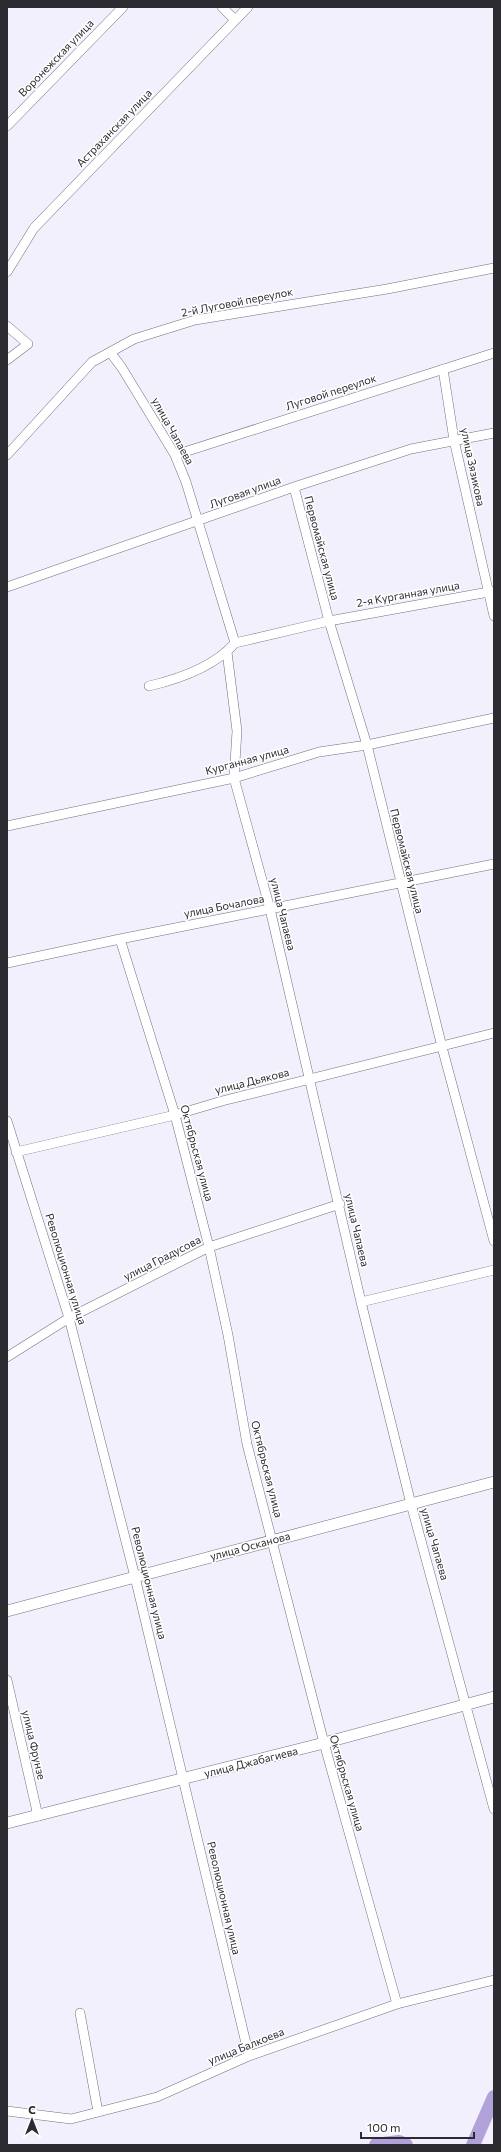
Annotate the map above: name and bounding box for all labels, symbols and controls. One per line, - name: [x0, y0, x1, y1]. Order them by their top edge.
- street label: Воронежская улица: [15, 16, 96, 99]
- street label: Астраханская улица: [73, 86, 154, 169]
- street label: 2-й Луговой переулок: [180, 284, 294, 319]
- street label: Луговой переулок: [284, 371, 378, 412]
- street label: улица Чапаева: [150, 395, 197, 467]
- street label: улица Зязикова: [459, 427, 488, 507]
- street label: Луговая улица: [207, 473, 282, 510]
- street label: Первомайская улица: [302, 494, 343, 602]
- street label: 2-я Курганная улица: [355, 578, 461, 609]
- street label: Курганная улица: [204, 742, 290, 777]
- street label: Первомайская улица: [388, 807, 427, 915]
- street label: улица Чапаева: [268, 876, 299, 952]
- street label: улица Бочалова: [183, 891, 265, 920]
- street label: улица Дьякова: [213, 1065, 290, 1096]
- street label: Октябрьская улица: [178, 1103, 217, 1203]
- street label: улица Чапаева: [343, 1192, 372, 1268]
- street label: Революционная улица: [43, 1212, 90, 1326]
- street label: улица Градусова: [121, 1232, 203, 1283]
- street label: Октябрьская улица: [249, 1419, 286, 1519]
- street label: улица Чапаева: [419, 1506, 452, 1582]
- street label: Революционная улица: [129, 1525, 170, 1641]
- street label: улица Осканова: [208, 1529, 291, 1562]
- street label: улица Фрунзе: [20, 1709, 49, 1781]
- street label: Октябрьская улица: [328, 1733, 367, 1833]
- street label: улица Джабагиева: [203, 1744, 299, 1779]
- street label: Революционная улица: [205, 1840, 244, 1956]
- street label: улица Балкоева: [206, 2024, 286, 2067]
- north arrow: [12, 2100, 52, 2140]
- text: С: [28, 2103, 36, 2116]
- scale bar: [361, 2114, 474, 2140]
- text: 100 m: [367, 2120, 401, 2134]

